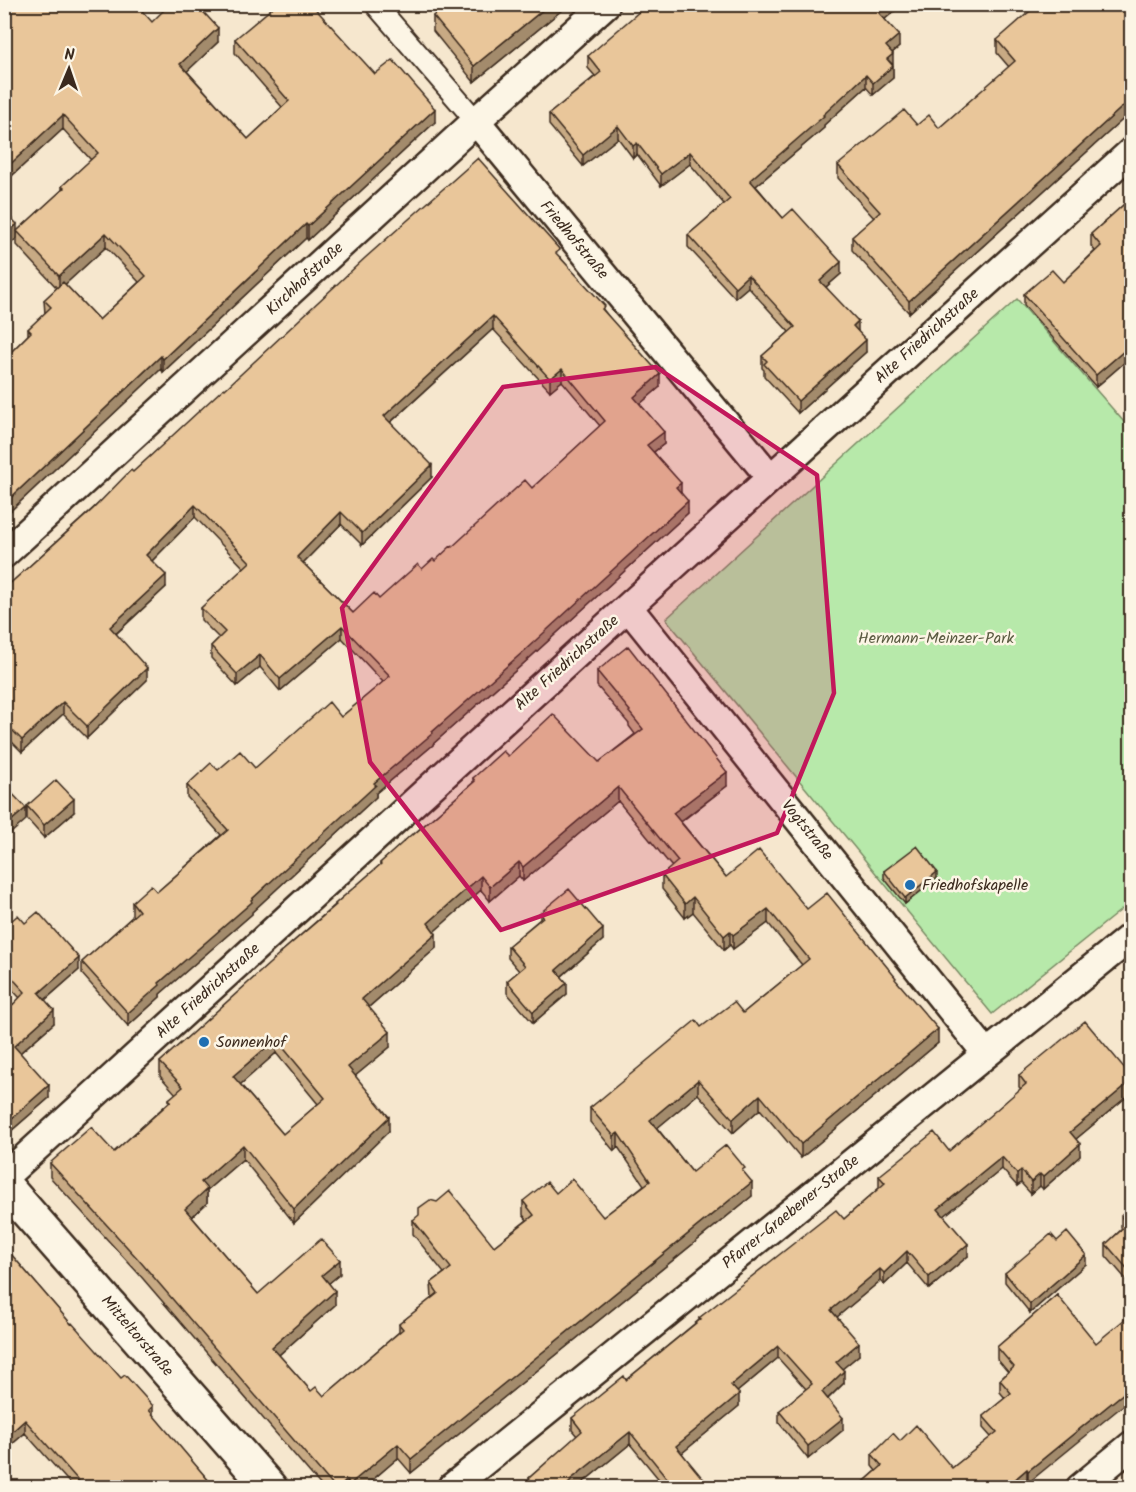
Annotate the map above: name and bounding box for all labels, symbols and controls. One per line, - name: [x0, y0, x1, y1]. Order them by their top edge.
- north arrow: [39, 39, 99, 99]
- text: N: [64, 43, 75, 68]
- street label: Friedhofstraße: [533, 195, 615, 285]
- street label: Kirchhofstraße: [260, 236, 350, 322]
- street label: Alte Friedrichstraße: [869, 282, 985, 390]
- street label: Alte Friedrichstraße: [509, 609, 625, 717]
- park label: Hermann-Meinzer-Park: [858, 626, 1014, 651]
- street label: Vogtstraße: [775, 794, 839, 866]
- place label: Friedhofskapelle: [922, 873, 1028, 898]
- marker: Friedhofskapelle: [903, 878, 917, 892]
- street label: Alte Friedrichstraße: [150, 937, 266, 1045]
- place label: Sonnenhof: [216, 1030, 288, 1055]
- marker: Sonnenhof: [197, 1035, 211, 1049]
- street label: Pfarrer-Graebener-Straße: [717, 1149, 865, 1275]
- street label: Mitteltorstraße: [94, 1290, 180, 1382]

